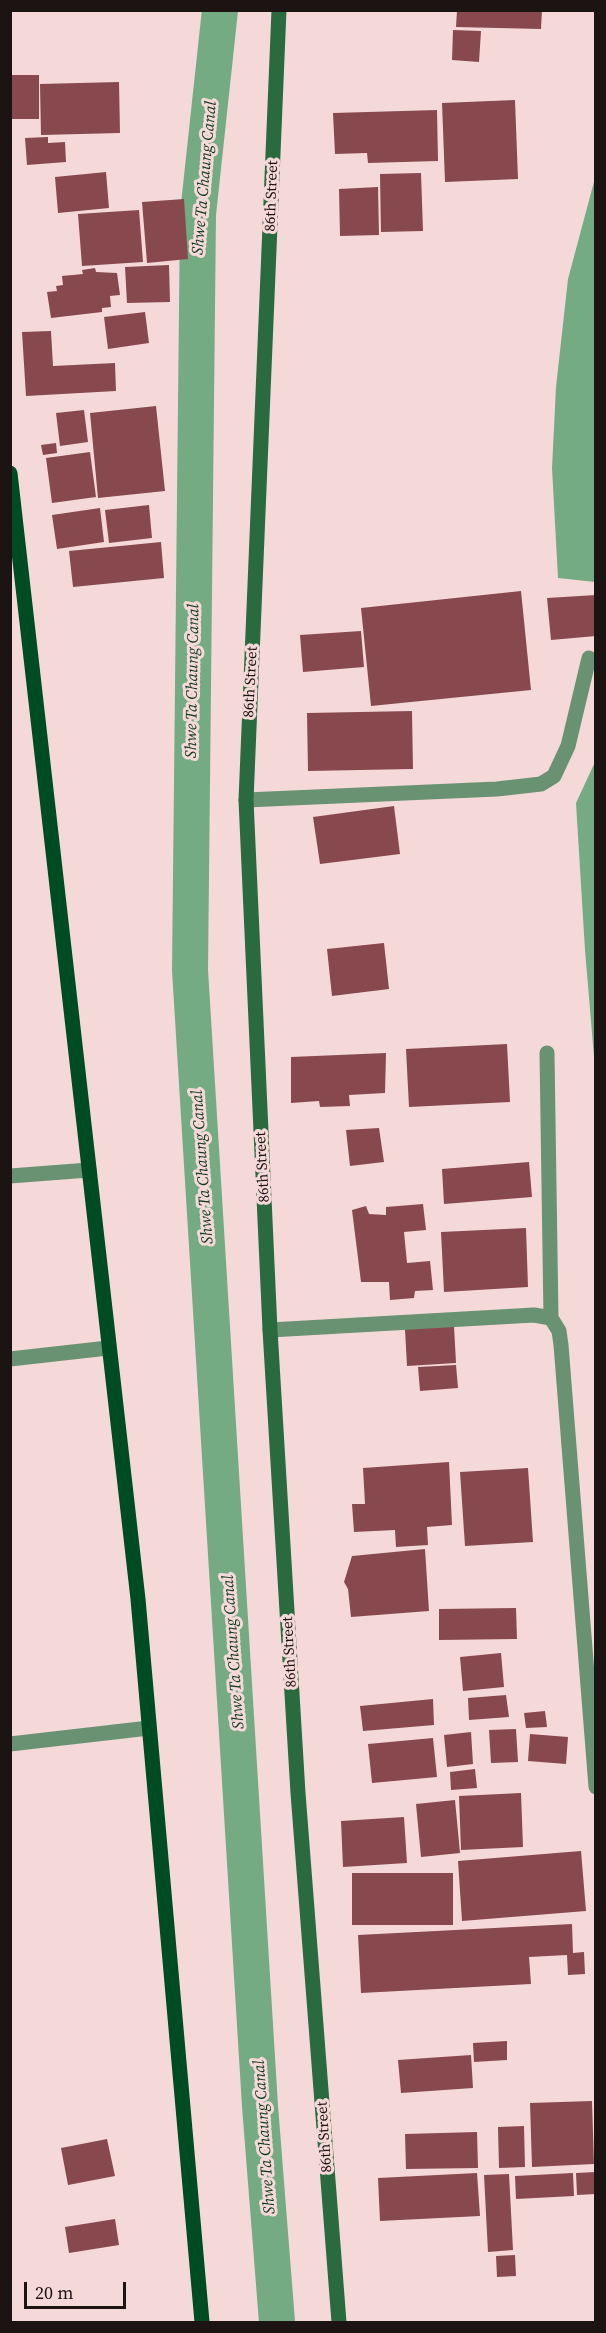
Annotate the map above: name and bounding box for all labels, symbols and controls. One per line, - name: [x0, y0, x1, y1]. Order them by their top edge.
- water label: Shwe Ta Chaung Canal: [189, 100, 221, 256]
- street label: 86th Street: [262, 160, 282, 232]
- water label: Shwe Ta Chaung Canal: [182, 604, 204, 758]
- street label: 86th Street: [240, 646, 262, 718]
- water label: Shwe Ta Chaung Canal: [188, 1089, 218, 1245]
- street label: 86th Street: [252, 1131, 274, 1203]
- water label: Shwe Ta Chaung Canal: [219, 1574, 249, 1730]
- street label: 86th Street: [279, 1616, 301, 1688]
- water label: Shwe Ta Chaung Canal: [250, 2059, 280, 2215]
- street label: 86th Street: [314, 2101, 336, 2173]
- scale bar: [27, 2270, 129, 2308]
- text: 20 m: [35, 2280, 73, 2305]

